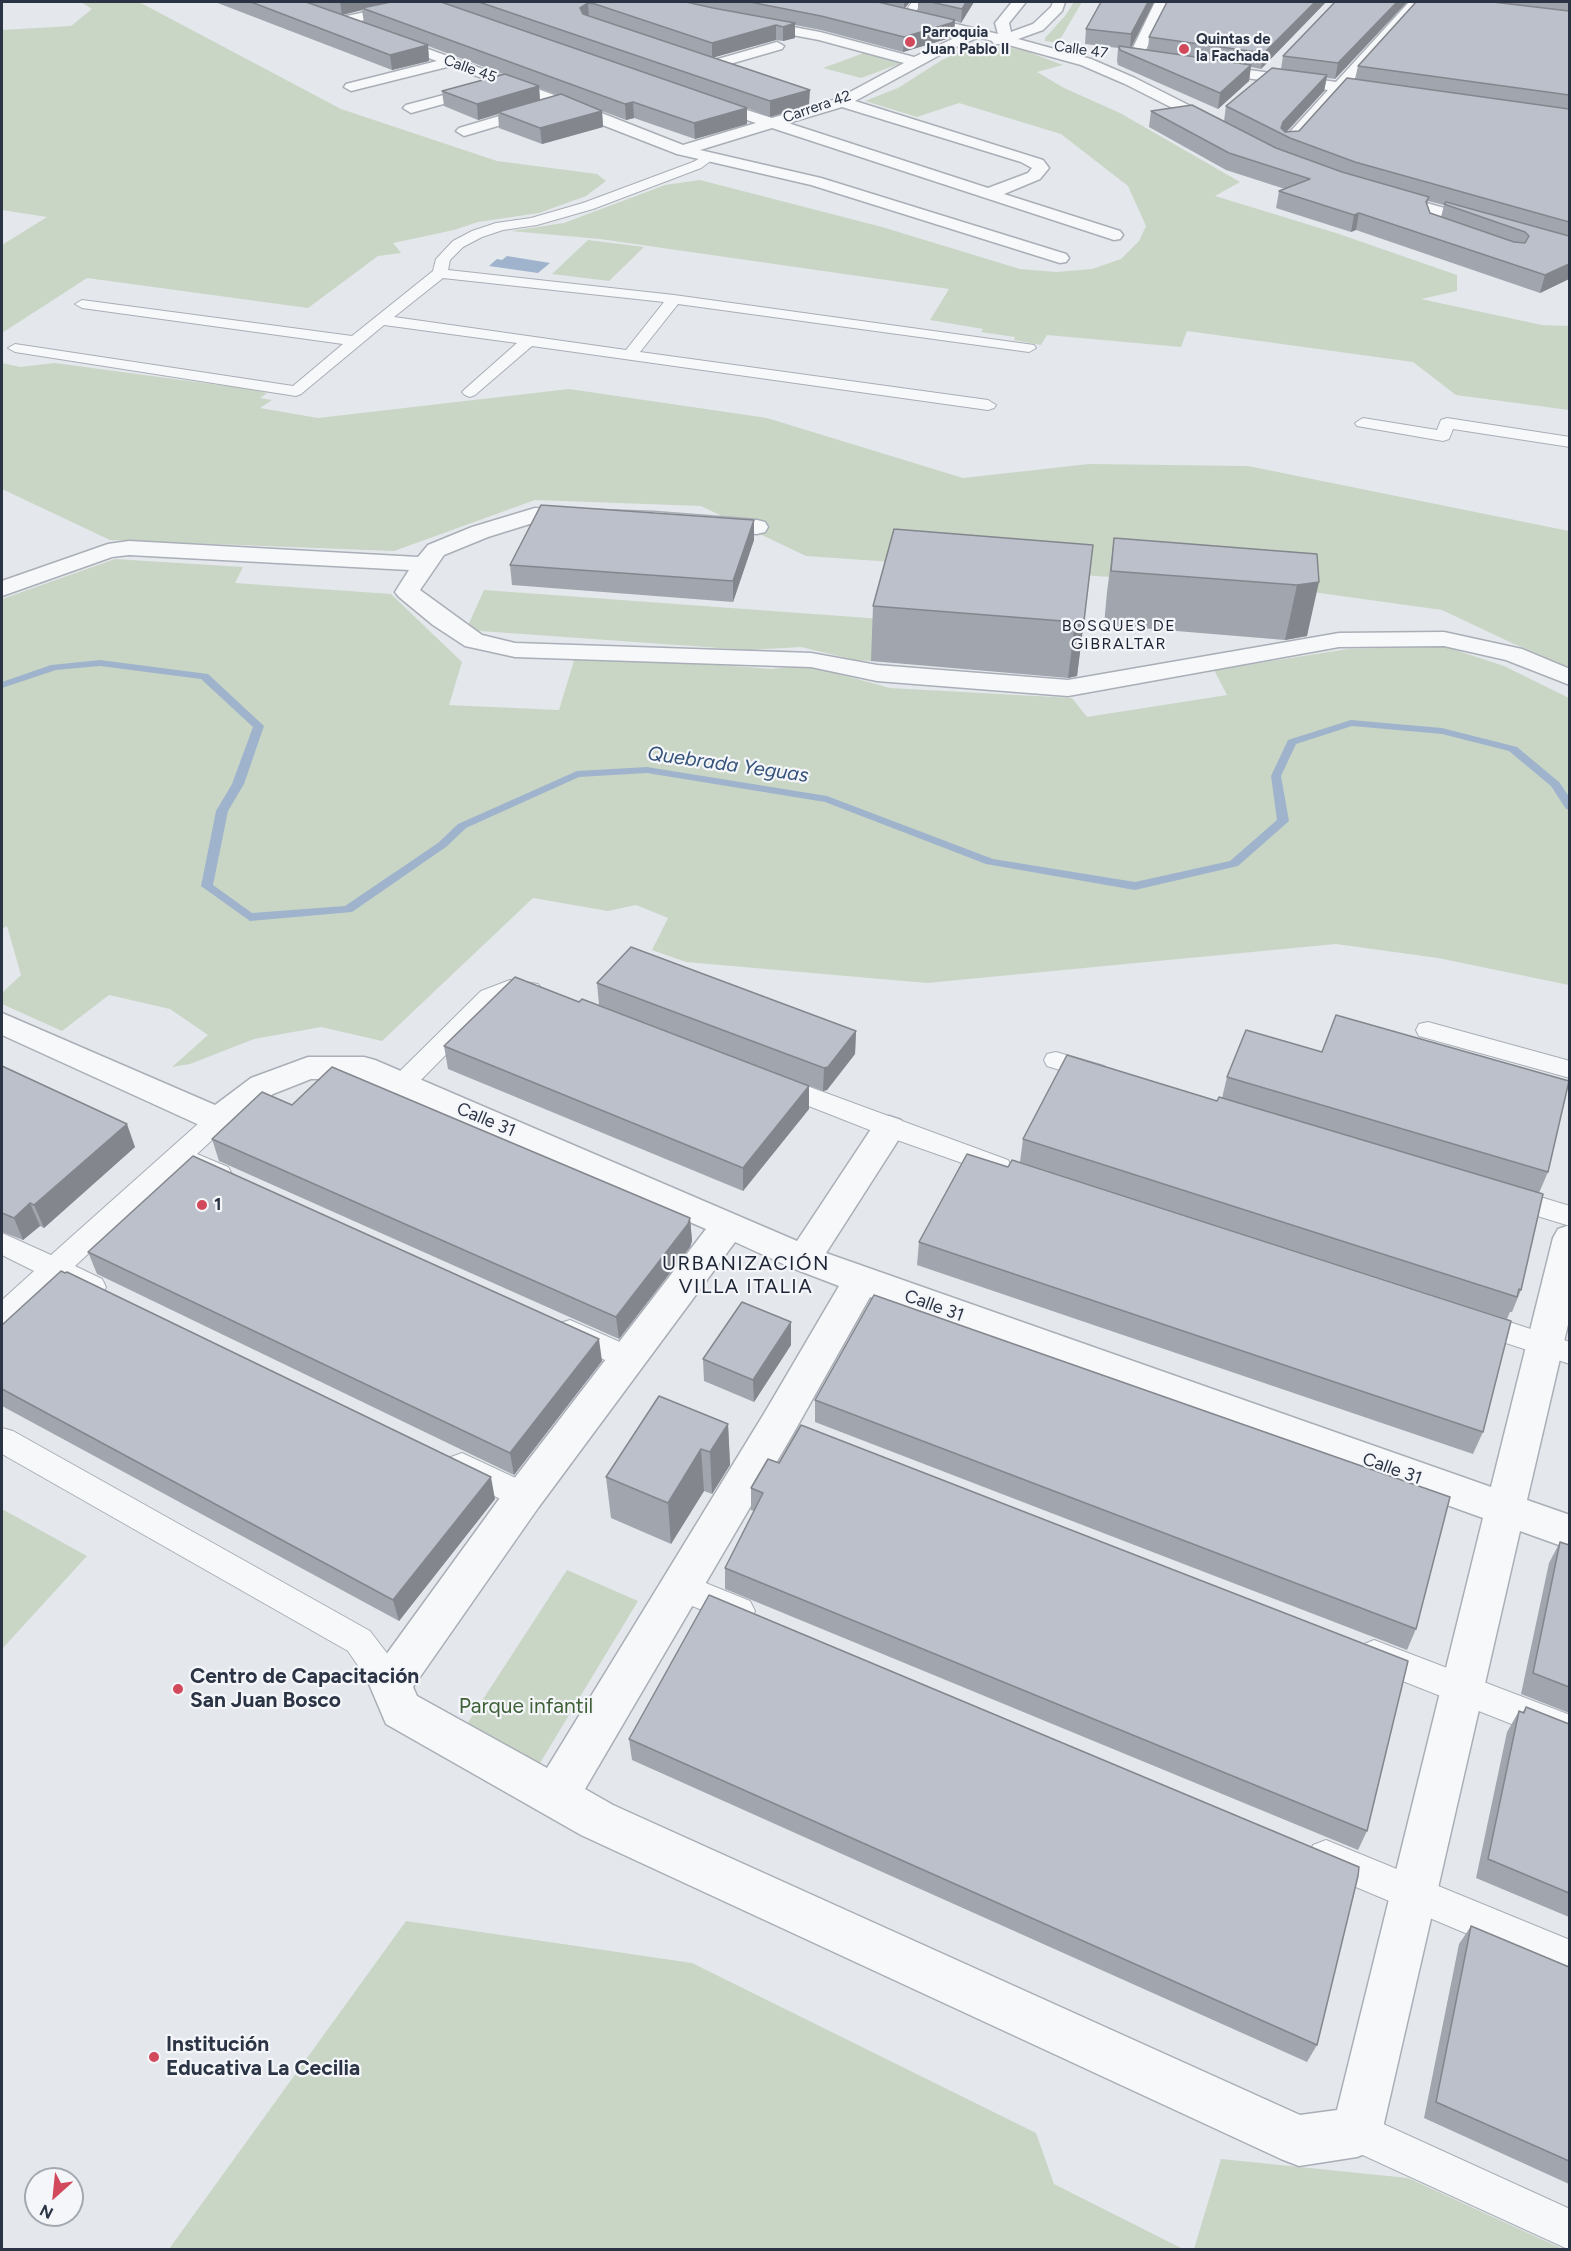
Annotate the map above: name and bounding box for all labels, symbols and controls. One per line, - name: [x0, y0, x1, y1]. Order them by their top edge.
- place label: Parroquia Juan Pablo II: [922, 24, 1009, 59]
- place label: Quintas de la Fachada: [1196, 31, 1270, 66]
- marker: Parroquia Juan Pablo II: [903, 35, 917, 49]
- street label: Calle 47: [1053, 37, 1109, 63]
- marker: Quintas de la Fachada: [1177, 42, 1191, 56]
- street label: Calle 45: [441, 51, 499, 87]
- street label: Carrera 42: [781, 87, 853, 127]
- district label: BOSQUES DE GIBRALTAR: [1062, 616, 1176, 654]
- water label: Quebrada Yeguas: [646, 742, 810, 788]
- street label: Calle 31: [453, 1098, 519, 1142]
- place label: 1: [214, 1194, 222, 1216]
- marker: 1: [195, 1198, 209, 1212]
- district label: URBANIZACIÓN VILLA ITALIA: [662, 1252, 830, 1299]
- street label: Calle 31: [901, 1285, 967, 1327]
- street label: Calle 31: [1359, 1448, 1425, 1490]
- place label: Centro de Capacitación San Juan Bosco: [190, 1664, 419, 1714]
- marker: Centro de Capacitación San Juan Bosco: [171, 1682, 185, 1696]
- park label: Parque infantil: [459, 1694, 593, 1720]
- place label: Institución Educativa La Cecilia: [166, 2032, 360, 2082]
- marker: Institución Educativa La Cecilia: [147, 2050, 161, 2064]
- north arrow: [24, 2167, 84, 2227]
- text: N: [37, 2200, 56, 2223]

